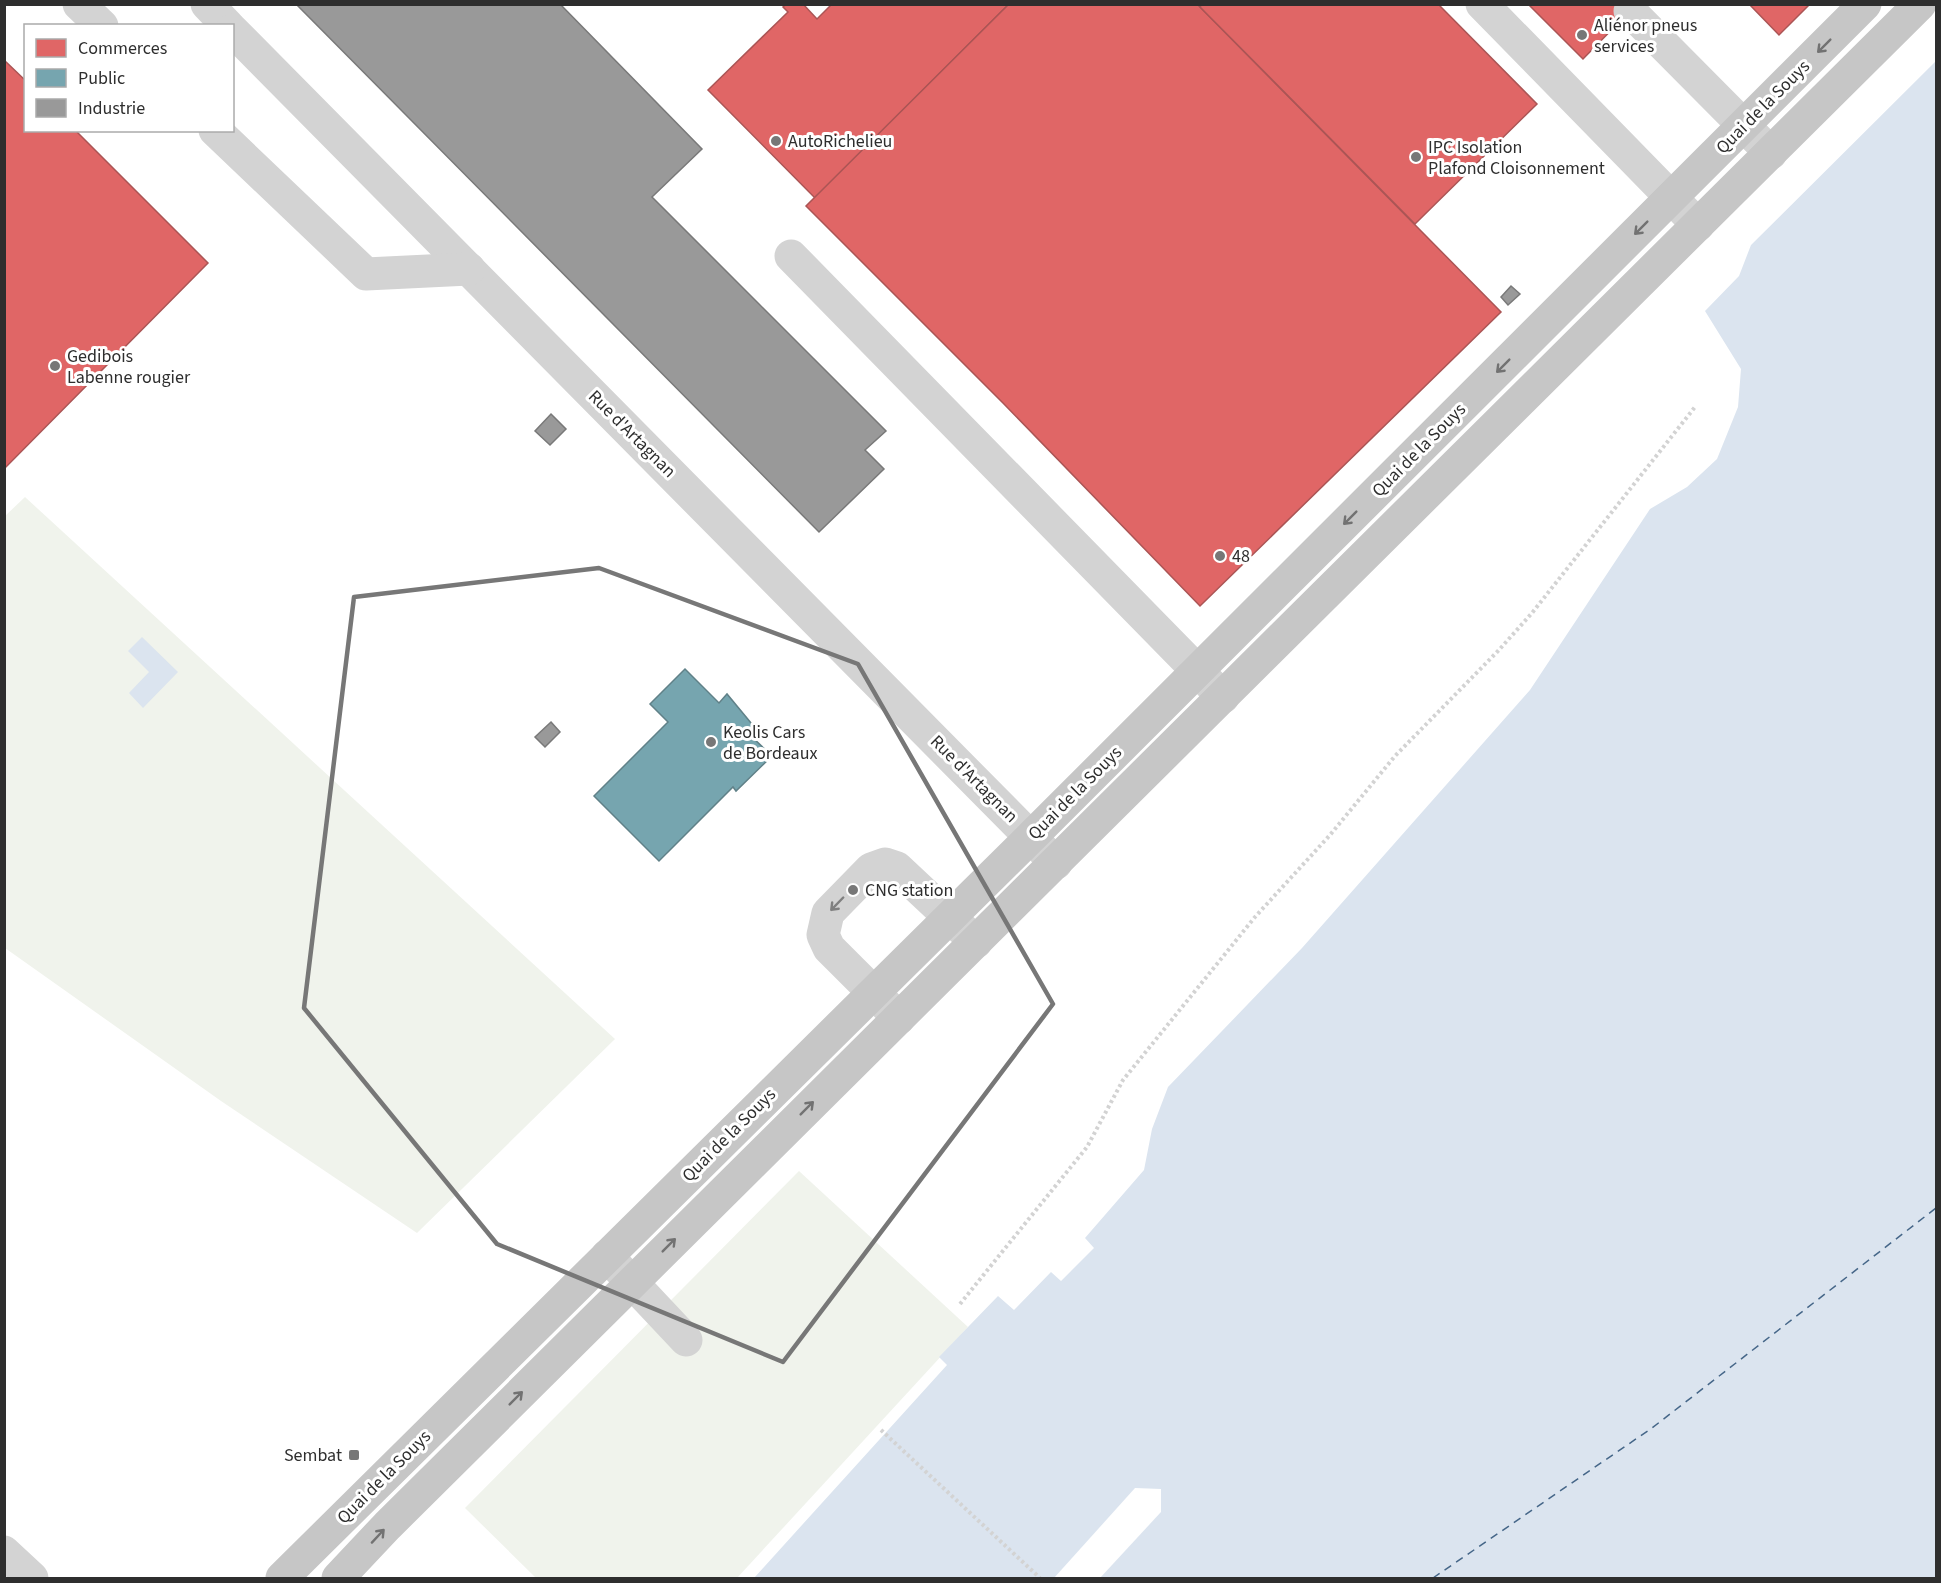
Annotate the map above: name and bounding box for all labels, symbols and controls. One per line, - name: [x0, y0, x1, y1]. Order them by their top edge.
- place label: Aliénor pneus services: [1594, 13, 1697, 59]
- legend: [24, 24, 234, 132]
- marker: Aliénor pneus services: [1575, 28, 1589, 42]
- text: Commerces: [78, 36, 167, 61]
- one-way arrow: [1816, 38, 1831, 53]
- street label: Quai de la Souys: [1710, 54, 1816, 160]
- text: Public: [78, 66, 125, 91]
- text: Industrie: [78, 96, 145, 121]
- place label: AutoRichelieu: [788, 129, 892, 154]
- marker: AutoRichelieu: [769, 134, 783, 148]
- place label: IPC Isolation Plafond Cloisonnement: [1428, 135, 1605, 181]
- marker: IPC Isolation Plafond Cloisonnement: [1409, 150, 1423, 164]
- one-way arrow: [1634, 221, 1649, 236]
- place label: Gedibois Labenne rougier: [67, 344, 191, 390]
- one-way arrow: [1496, 358, 1511, 373]
- marker: Gedibois Labenne rougier: [48, 359, 62, 373]
- street label: Rue d'Artagnan: [583, 385, 681, 483]
- street label: Quai de la Souys: [1366, 397, 1472, 503]
- one-way arrow: [1342, 511, 1357, 525]
- place label: 48: [1232, 544, 1250, 569]
- marker: 48: [1213, 549, 1227, 563]
- place label: Keolis Cars de Bordeaux: [723, 720, 818, 766]
- street label: Rue d'Artagnan: [925, 730, 1023, 828]
- marker: Keolis Cars de Bordeaux: [704, 735, 718, 749]
- street label: Quai de la Souys: [1022, 740, 1128, 846]
- place label: CNG station: [865, 878, 953, 903]
- marker: CNG station: [846, 883, 860, 897]
- one-way arrow: [830, 896, 844, 911]
- street label: Quai de la Souys: [676, 1082, 782, 1188]
- one-way arrow: [800, 1101, 815, 1116]
- one-way arrow: [661, 1238, 676, 1253]
- one-way arrow: [508, 1390, 523, 1405]
- street label: Quai de la Souys: [331, 1424, 437, 1530]
- place label: Sembat: [284, 1443, 342, 1468]
- marker: Sembat: [347, 1448, 361, 1462]
- one-way arrow: [371, 1528, 385, 1543]

